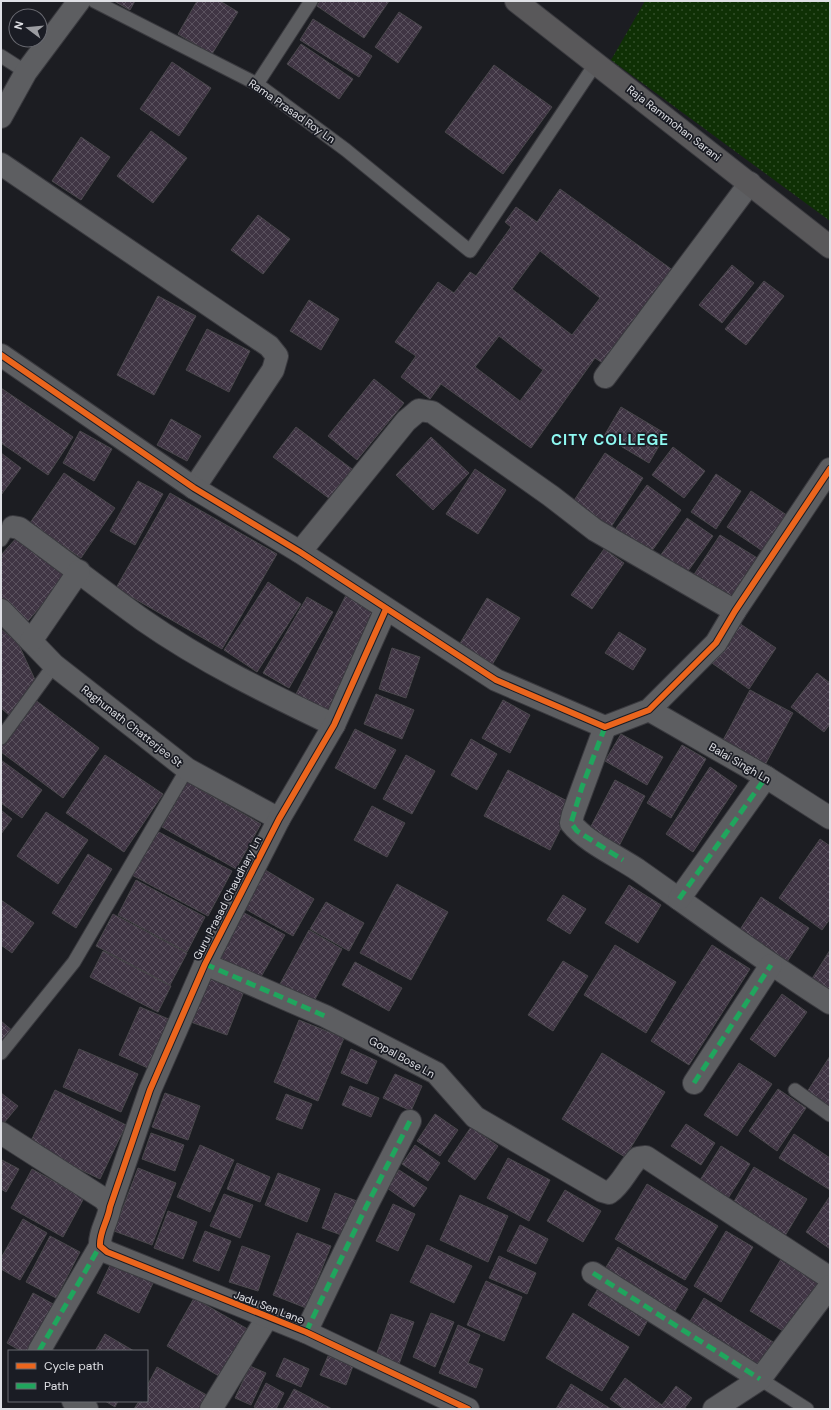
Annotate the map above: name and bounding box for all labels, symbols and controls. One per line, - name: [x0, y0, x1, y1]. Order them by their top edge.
- north arrow: [8, 8, 48, 48]
- text: N: [11, 19, 26, 31]
- street label: Rama Prasad Roy Ln: [246, 76, 338, 146]
- street label: Raja Rammohan Sarani: [624, 82, 724, 164]
- district label: CITY COLLEGE: [551, 430, 669, 450]
- street label: Raghunath Chatterjee St: [79, 682, 185, 770]
- street label: Balai Singh Ln: [706, 740, 774, 786]
- street label: Guru Prasad Chaudhary Ln: [190, 834, 264, 962]
- street label: Gopal Bose Ln: [367, 1033, 437, 1081]
- street label: Jadu Sen Lane: [232, 1287, 306, 1327]
- legend: [8, 1350, 148, 1402]
- text: Cycle path: [44, 1358, 104, 1374]
- text: Path: [44, 1378, 69, 1394]

